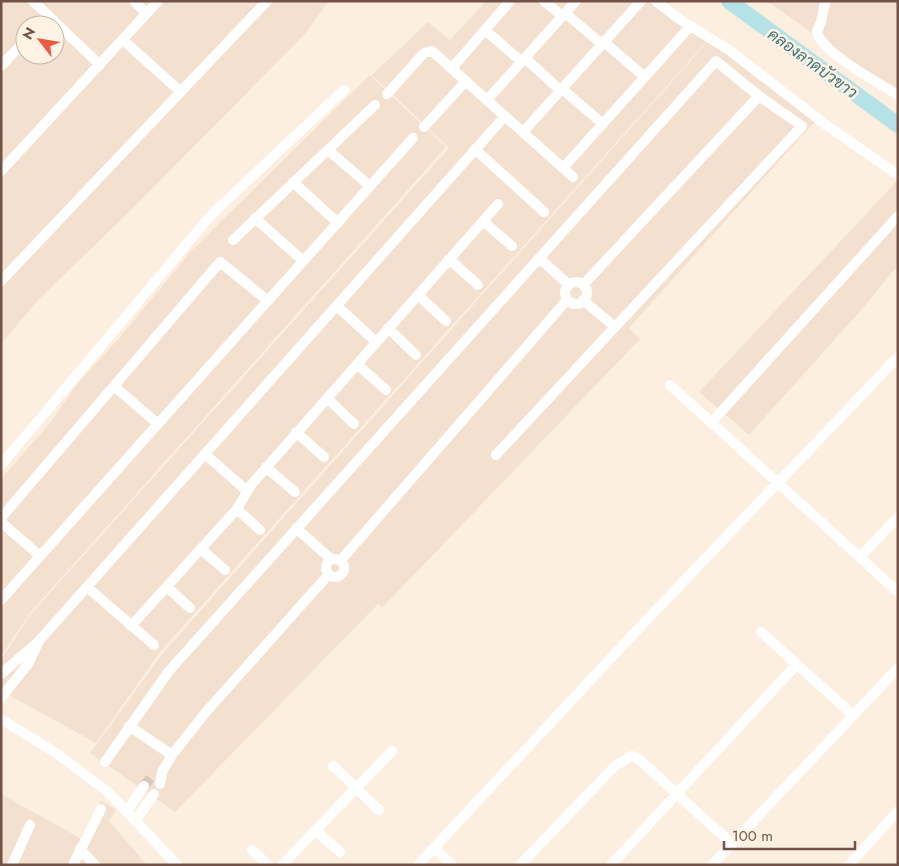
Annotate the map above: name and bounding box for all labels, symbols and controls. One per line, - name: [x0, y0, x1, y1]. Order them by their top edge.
- north arrow: [15, 15, 65, 65]
- text: N: [17, 23, 40, 43]
- water label: คลองลาดบัวขาว: [763, 23, 862, 104]
- scale bar: [724, 818, 855, 850]
- text: 100 m: [732, 825, 773, 847]

